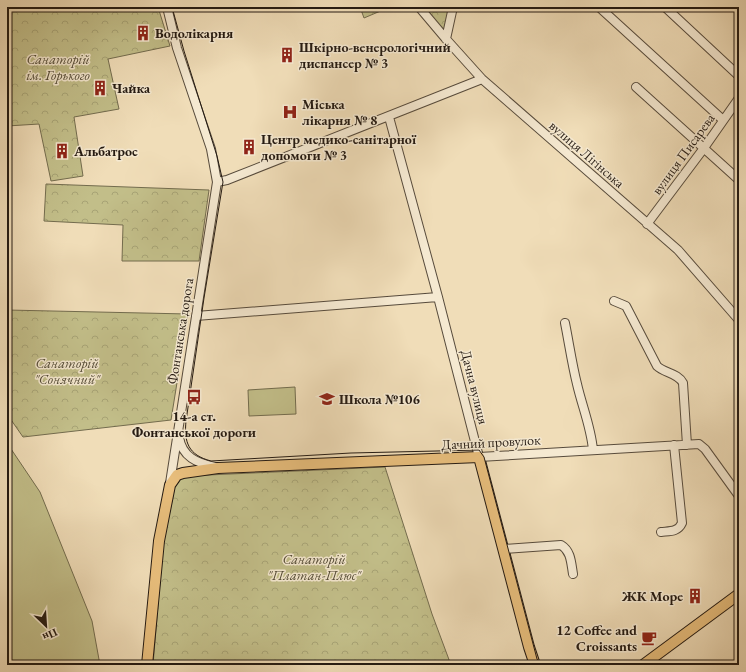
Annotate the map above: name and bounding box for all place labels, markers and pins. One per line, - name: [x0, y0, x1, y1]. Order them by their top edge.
- building icon: Водолікарня: [134, 24, 152, 42]
- place label: Водолікарня: [155, 24, 234, 42]
- place label: Шкірно-венерологічний диспансер № 3: [299, 38, 451, 72]
- building icon: Шкірно-венерологічний диспансер № 3: [278, 46, 296, 64]
- building icon: Чайка: [91, 79, 109, 97]
- place label: Чайка: [112, 79, 151, 97]
- place label: Міська лікарня № 8: [302, 95, 378, 129]
- hospital icon: Міська лікарня № 8: [281, 103, 299, 121]
- place label: Центр медико-санітарної допомоги № 3: [261, 130, 417, 164]
- building icon: Центр медико-санітарної допомоги № 3: [240, 138, 258, 156]
- building icon: Альбатрос: [53, 142, 71, 160]
- place label: Альбатрос: [73, 142, 138, 160]
- bus stop icon: 14-а ст. Фонтанської дороги: [185, 388, 203, 406]
- school or university icon: Школа №106: [318, 390, 336, 408]
- place label: Школа №106: [339, 390, 420, 408]
- place label: 14-а ст. Фонтанської дороги: [132, 407, 256, 441]
- place label: ЖК Море: [621, 587, 683, 605]
- building icon: ЖК Море: [686, 587, 704, 605]
- place label: 12 Coffee and Croissants: [556, 621, 637, 655]
- cafe icon: 12 Coffee and Croissants: [640, 629, 658, 647]

